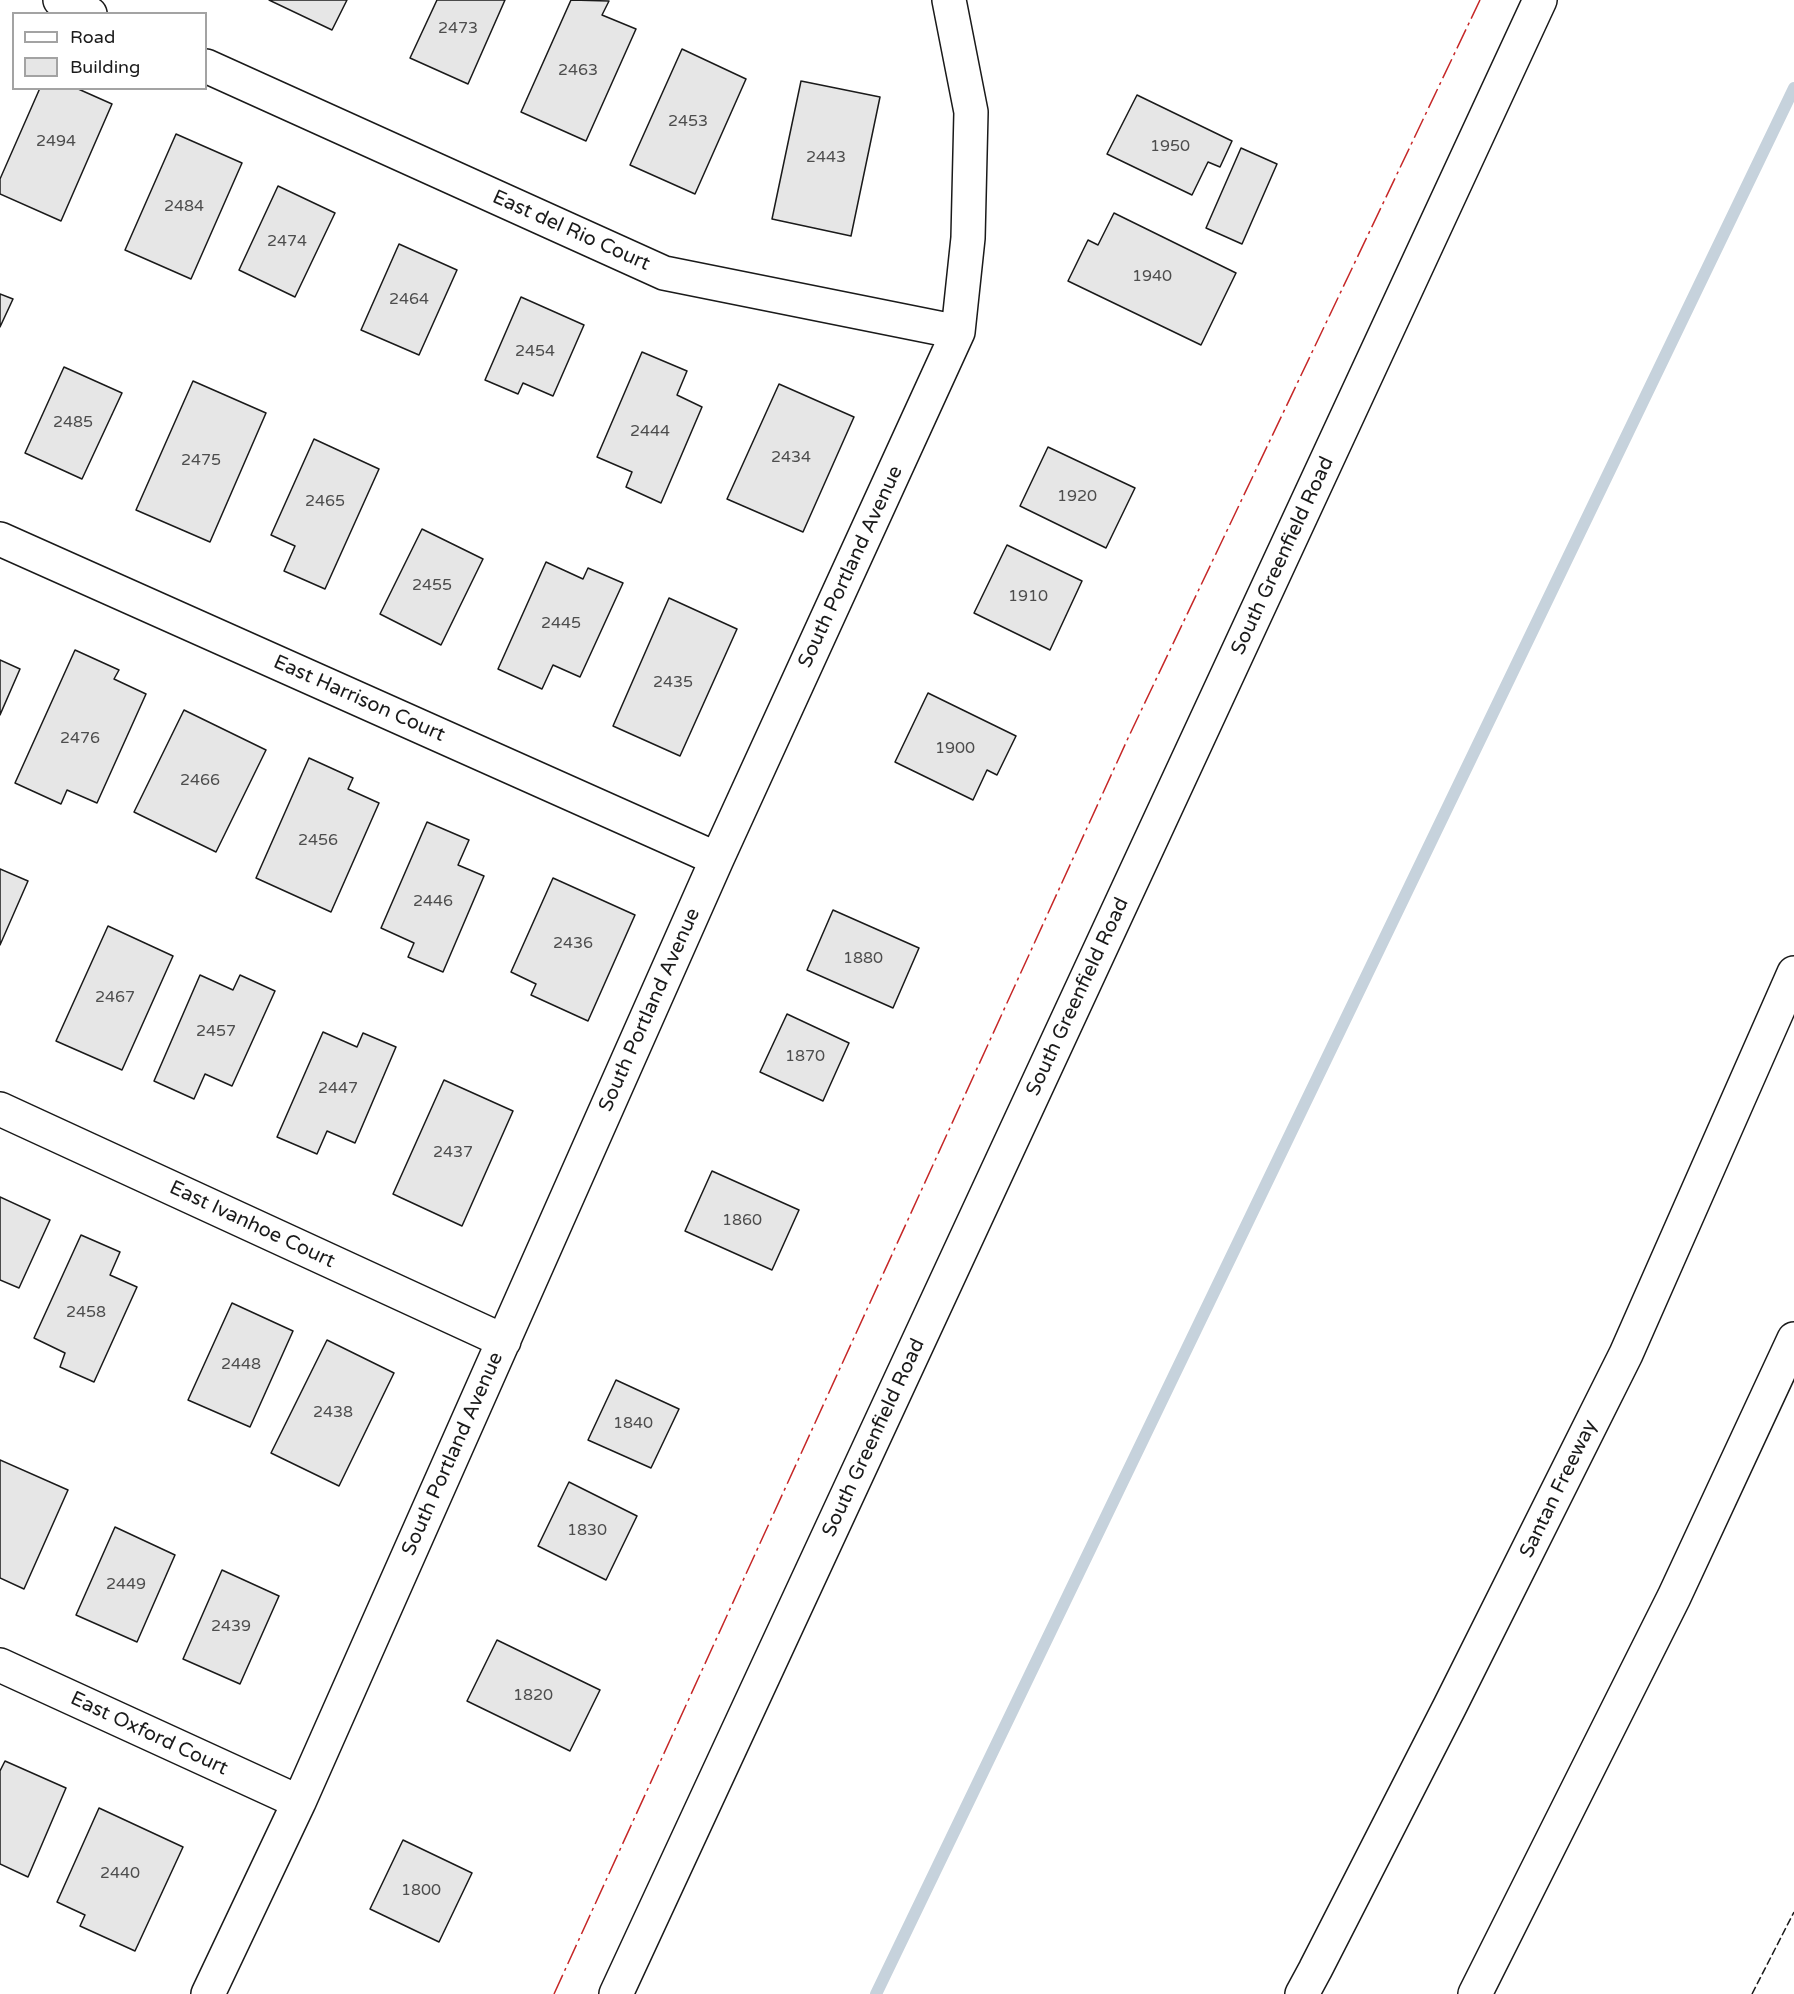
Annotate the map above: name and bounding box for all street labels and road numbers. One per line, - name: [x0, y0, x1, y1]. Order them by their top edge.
- street label: East del Rio Court: [488, 185, 654, 277]
- street label: South Greenfield Road: [1227, 453, 1339, 659]
- street label: South Portland Avenue: [794, 462, 908, 672]
- street label: East Harrison Court: [270, 650, 448, 748]
- street label: South Greenfield Road: [1022, 894, 1134, 1100]
- street label: South Portland Avenue: [594, 905, 706, 1115]
- street label: East Ivanhoe Court: [165, 1176, 339, 1274]
- street label: South Greenfield Road: [818, 1335, 930, 1541]
- street label: South Portland Avenue: [397, 1349, 509, 1559]
- street label: Santan Freeway: [1515, 1416, 1603, 1562]
- street label: East Oxford Court: [66, 1687, 232, 1781]

